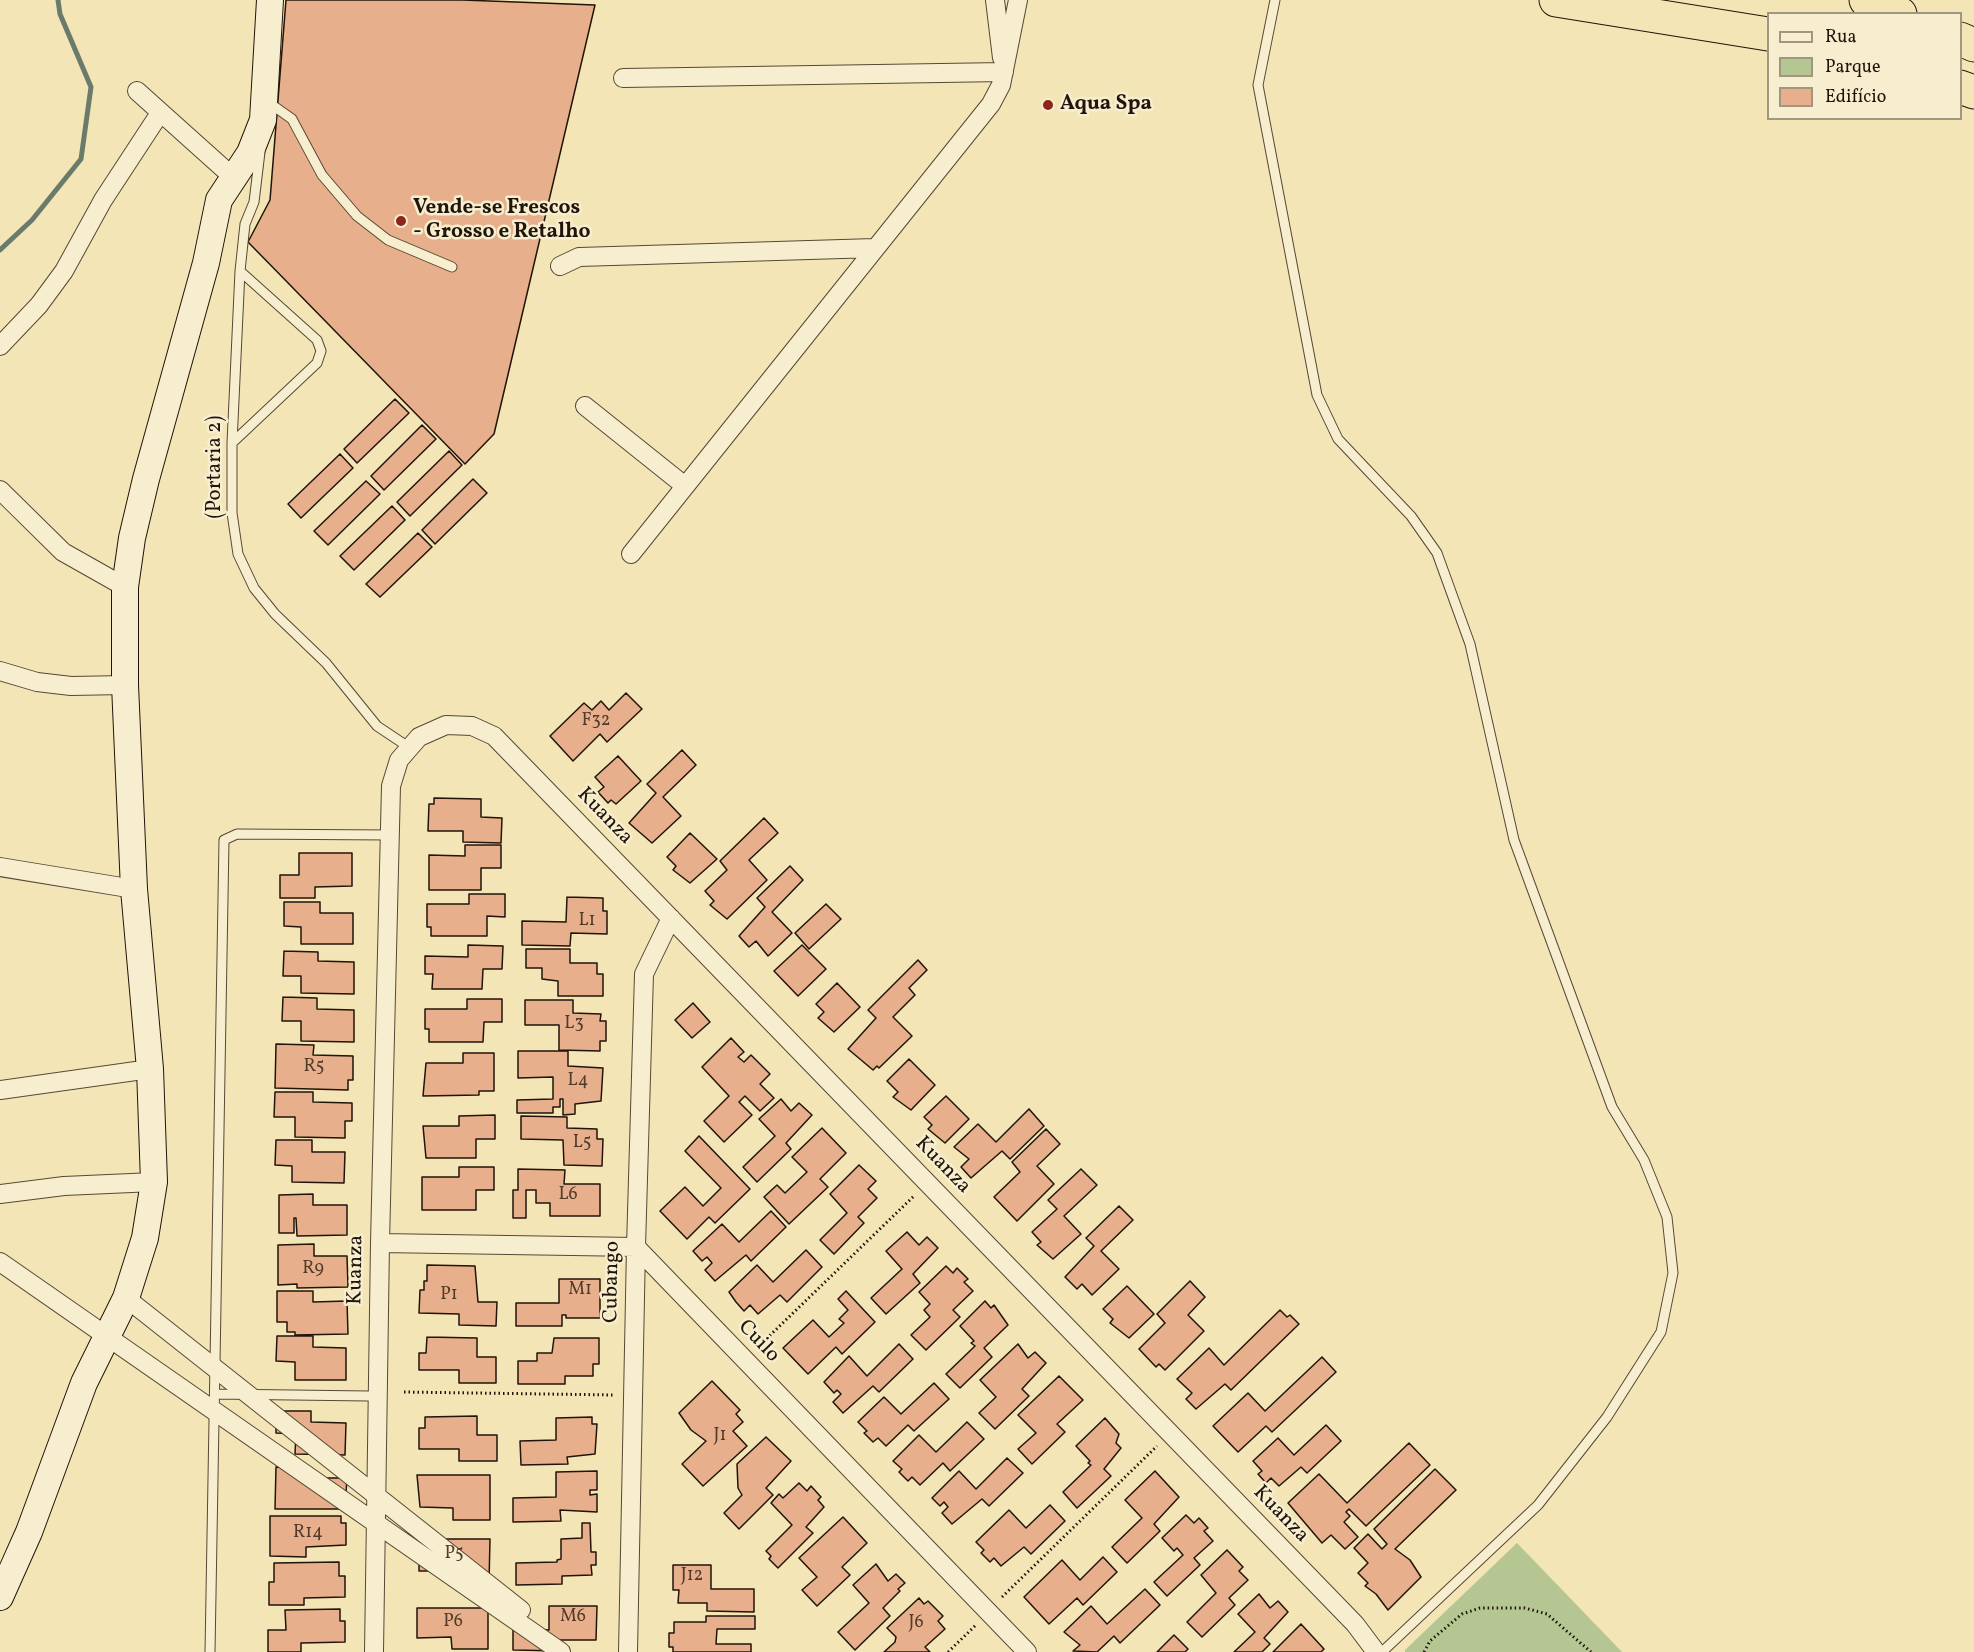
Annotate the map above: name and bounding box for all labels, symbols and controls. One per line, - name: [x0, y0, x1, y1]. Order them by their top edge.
- legend: [1767, 12, 1962, 120]
- text: Rua: [1825, 25, 1856, 50]
- text: Parque: [1825, 55, 1880, 80]
- text: Edifício: [1825, 85, 1886, 110]
- place label: Aqua Spa: [1060, 92, 1152, 118]
- marker: Aqua Spa: [1041, 98, 1055, 112]
- place label: Vende-se Frescos - Grosso e Retalho: [413, 196, 590, 246]
- marker: Vende-se Frescos - Grosso e Retalho: [394, 214, 408, 228]
- street label: (Portaria 2): [203, 416, 229, 518]
- house number: F32: [582, 711, 610, 733]
- street label: Kuanza: [571, 783, 637, 851]
- house number: L1: [578, 911, 596, 933]
- house number: L3: [564, 1014, 584, 1036]
- house number: R5: [304, 1057, 324, 1079]
- house number: L4: [568, 1071, 588, 1093]
- street label: Kuanza: [909, 1132, 975, 1200]
- house number: L5: [573, 1133, 591, 1155]
- house number: L6: [558, 1185, 578, 1207]
- street label: Kuanza: [344, 1235, 370, 1305]
- street label: Cubango: [600, 1241, 626, 1323]
- house number: R9: [302, 1259, 324, 1281]
- house number: M1: [568, 1280, 592, 1302]
- house number: P1: [440, 1285, 458, 1307]
- street label: Cuilo: [732, 1316, 784, 1368]
- house number: J1: [714, 1426, 726, 1448]
- street label: Kuanza: [1247, 1481, 1313, 1549]
- house number: R14: [293, 1523, 323, 1545]
- house number: P5: [444, 1544, 464, 1566]
- house number: J12: [681, 1566, 703, 1588]
- house number: M6: [560, 1607, 586, 1629]
- house number: P6: [443, 1612, 463, 1634]
- house number: J6: [908, 1613, 924, 1635]

